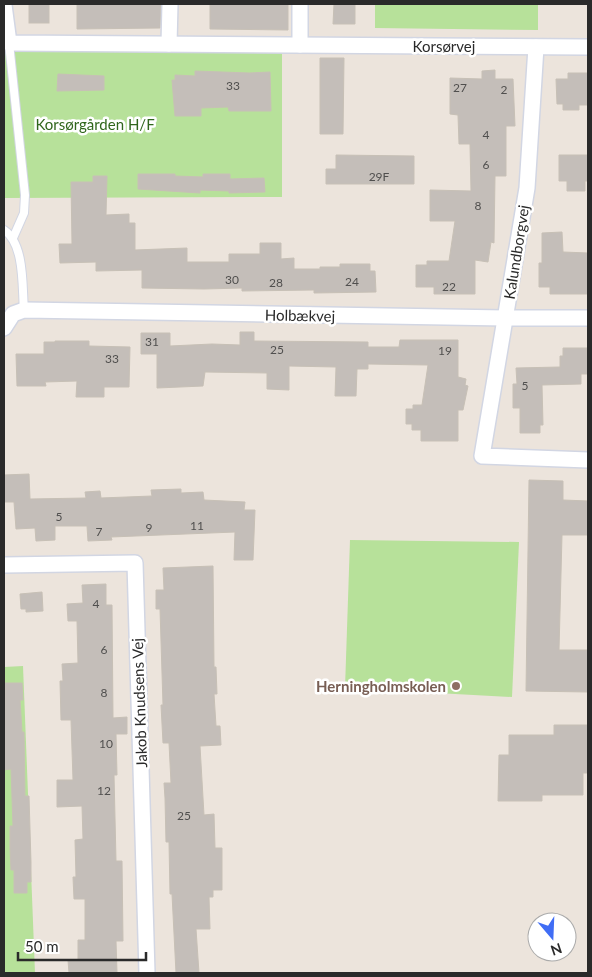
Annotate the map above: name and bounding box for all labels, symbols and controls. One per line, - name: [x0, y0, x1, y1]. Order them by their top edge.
- street label: Korsørvej: [413, 37, 475, 55]
- house number: 33: [226, 78, 240, 93]
- house number: 27: [453, 80, 467, 95]
- house number: 2: [501, 82, 508, 97]
- park label: Korsørgården H/F: [35, 115, 155, 133]
- house number: 4: [483, 127, 490, 142]
- house number: 6: [483, 157, 490, 172]
- house number: 29F: [369, 169, 390, 184]
- house number: 8: [475, 198, 482, 213]
- street label: Kalundborgvej: [500, 204, 532, 300]
- house number: 30: [225, 272, 239, 287]
- house number: 24: [345, 274, 359, 289]
- house number: 28: [269, 275, 283, 290]
- house number: 22: [442, 279, 456, 294]
- street label: Holbækvej: [265, 305, 335, 325]
- house number: 31: [145, 334, 159, 349]
- house number: 25: [270, 342, 284, 357]
- house number: 19: [438, 343, 452, 358]
- house number: 33: [105, 351, 119, 366]
- house number: 5: [522, 378, 529, 393]
- house number: 5: [56, 509, 63, 524]
- house number: 11: [190, 518, 204, 533]
- house number: 9: [146, 520, 153, 535]
- house number: 7: [96, 524, 103, 539]
- house number: 4: [93, 596, 100, 611]
- street label: Jakob Knudsens Vej: [128, 638, 150, 768]
- house number: 6: [101, 642, 108, 657]
- place label: Herningholmskolen: [316, 677, 446, 695]
- marker: Herningholmskolen: [450, 680, 462, 692]
- house number: 8: [101, 685, 108, 700]
- house number: 10: [99, 736, 113, 751]
- house number: 12: [97, 783, 111, 798]
- house number: 25: [177, 808, 191, 823]
- north arrow: [527, 912, 577, 962]
- scale bar: [18, 930, 145, 962]
- text: 50 m: [25, 937, 59, 955]
- text: N: [549, 940, 564, 960]

